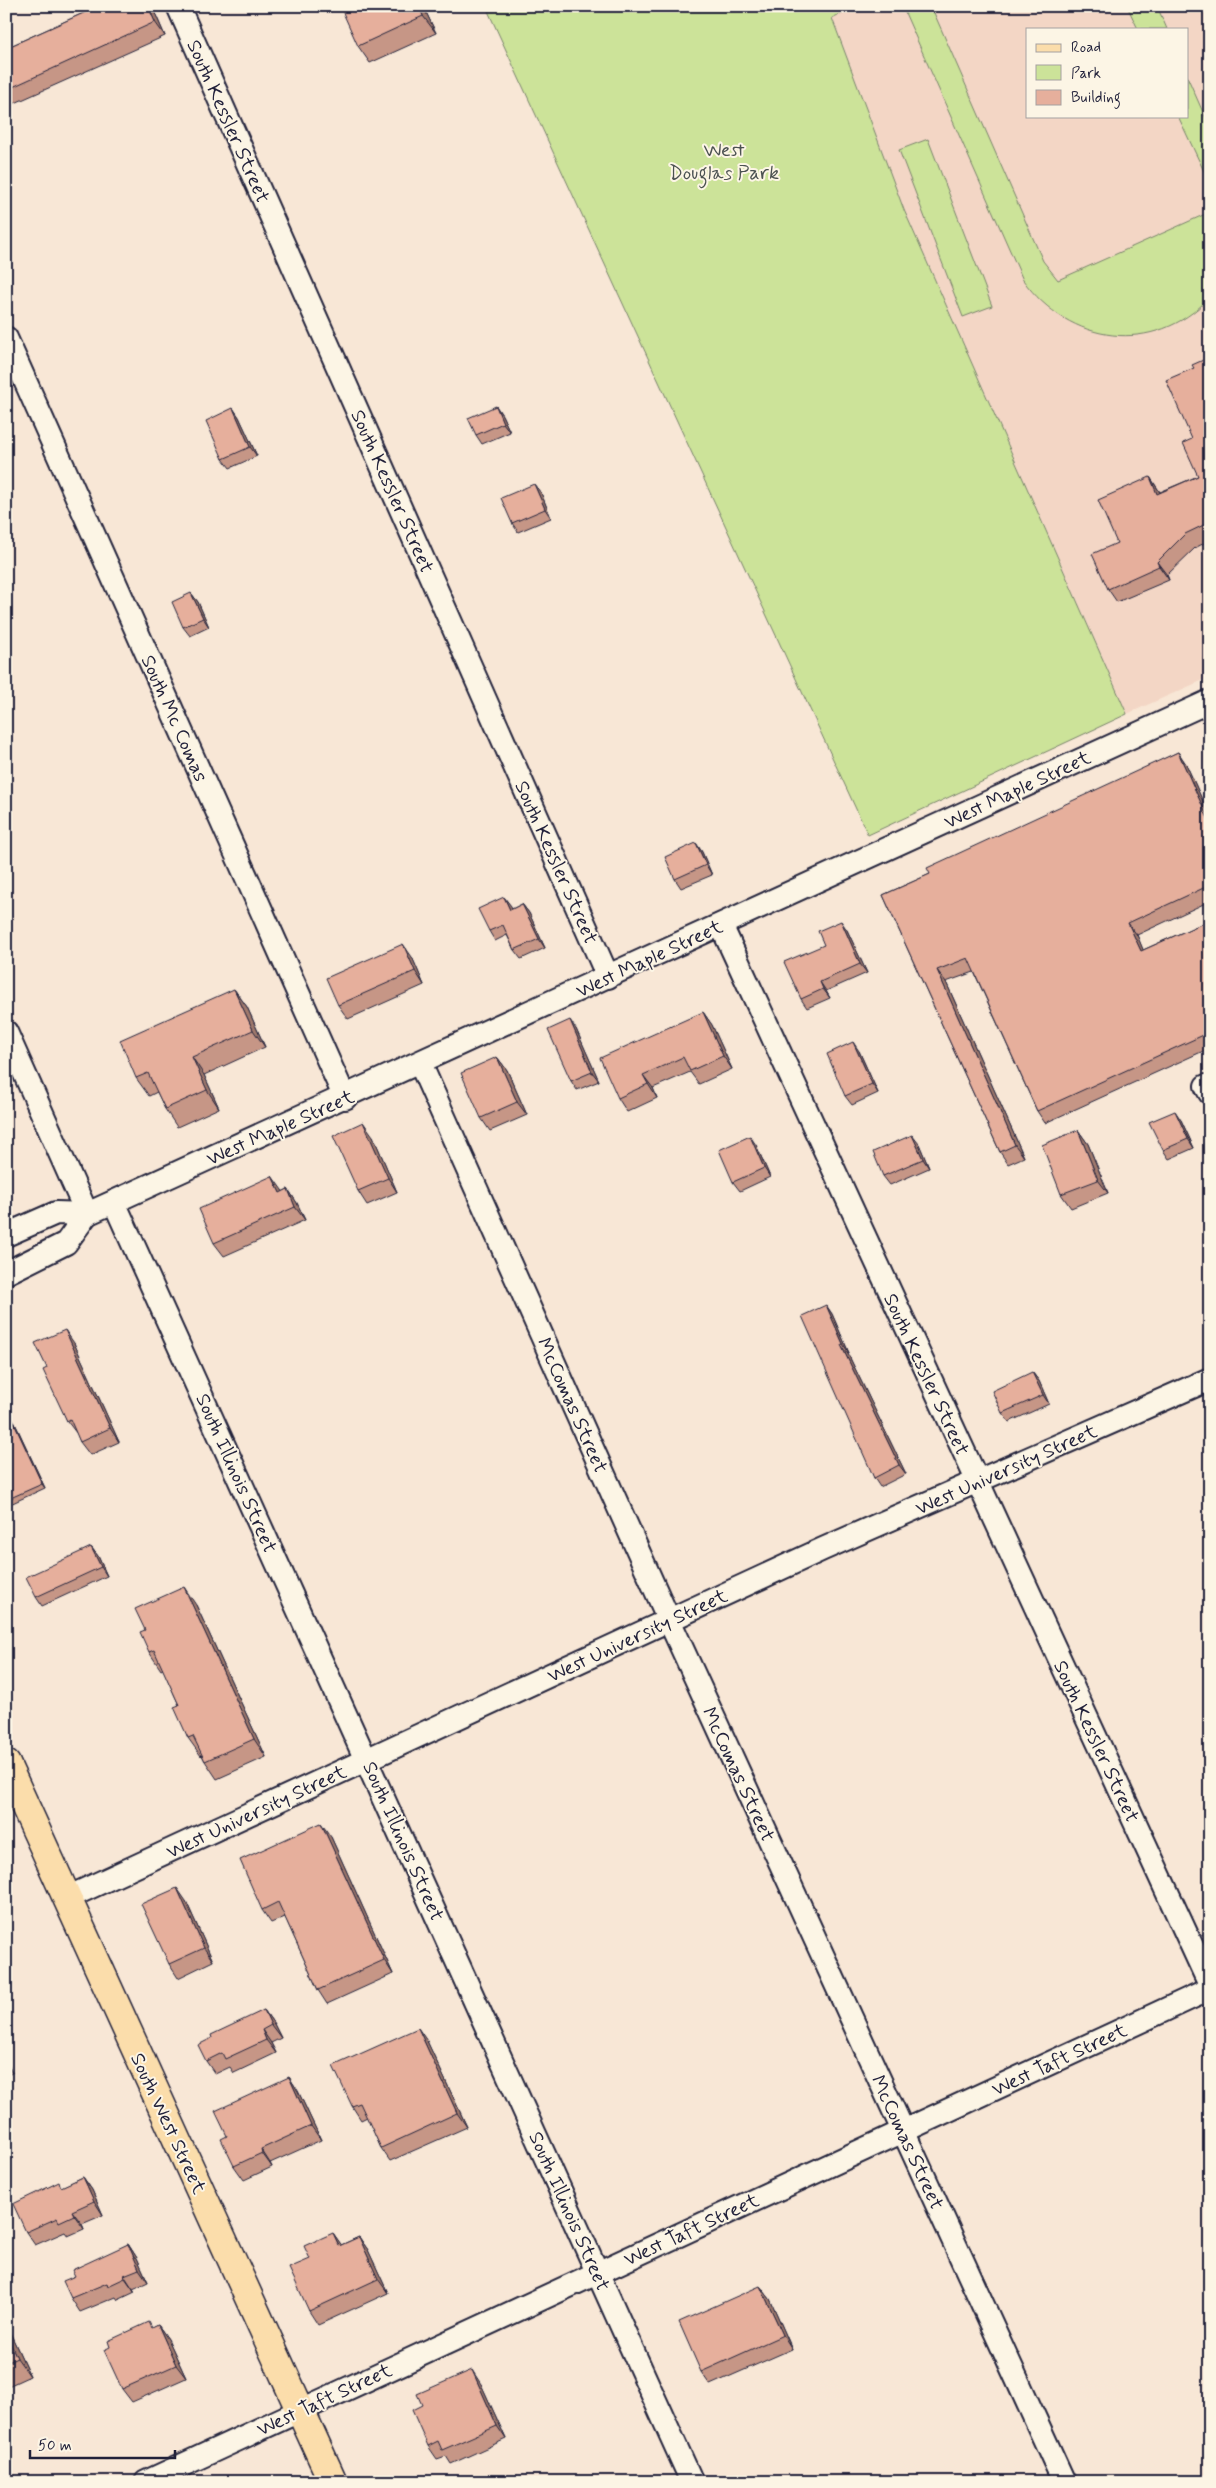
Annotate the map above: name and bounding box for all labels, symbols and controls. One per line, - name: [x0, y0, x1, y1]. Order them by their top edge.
- legend: [1026, 28, 1188, 118]
- street label: South Kessler Street: [179, 36, 276, 208]
- text: Road: [1071, 38, 1101, 58]
- text: Park: [1071, 64, 1101, 84]
- text: Building: [1071, 88, 1121, 109]
- park label: West Douglas Park: [669, 137, 779, 189]
- street label: South Kessler Street: [343, 406, 440, 578]
- street label: South Mc Comas: [134, 651, 214, 786]
- street label: West Maple Street: [940, 744, 1096, 836]
- street label: South Kessler Street: [507, 777, 604, 949]
- street label: West Maple Street: [572, 913, 728, 1005]
- street label: West Maple Street: [203, 1084, 359, 1173]
- street label: South Kessler Street: [876, 1289, 975, 1460]
- street label: McComas Street: [530, 1334, 614, 1478]
- street label: South Illinois Street: [188, 1390, 283, 1558]
- street label: West University Street: [912, 1418, 1102, 1523]
- street label: West University Street: [543, 1583, 732, 1690]
- street label: South Kessler Street: [1046, 1656, 1145, 1827]
- street label: McComas Street: [695, 1703, 781, 1846]
- street label: South Illinois Street: [355, 1758, 450, 1926]
- street label: West University Street: [162, 1759, 351, 1866]
- street label: West Taft Street: [988, 2017, 1132, 2104]
- street label: South West Street: [123, 2049, 212, 2199]
- street label: McComas Street: [864, 2071, 950, 2214]
- street label: South Illinois Street: [521, 2128, 616, 2296]
- street label: West Taft Street: [620, 2187, 764, 2274]
- street label: West Taft Street: [253, 2357, 397, 2444]
- scale bar: [30, 2428, 175, 2460]
- text: 50 m: [38, 2436, 72, 2456]

